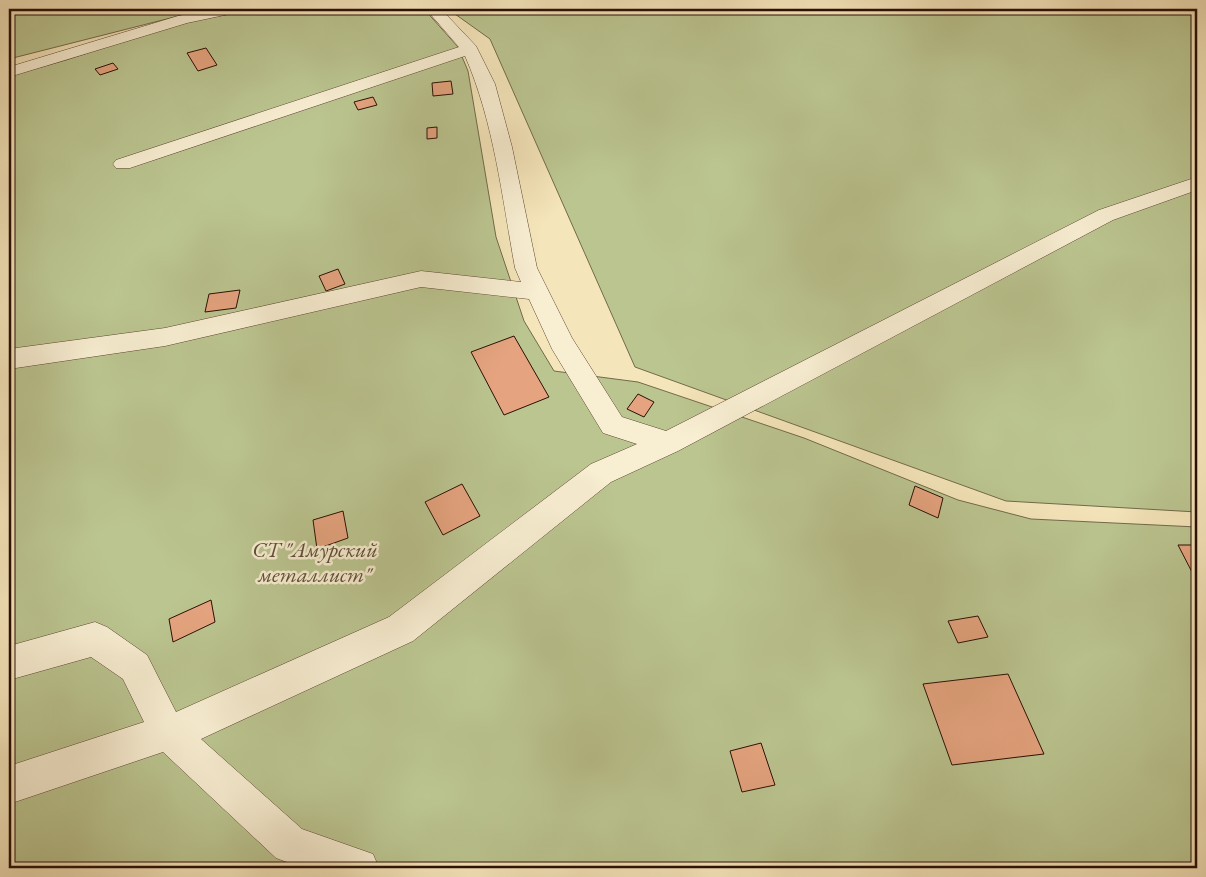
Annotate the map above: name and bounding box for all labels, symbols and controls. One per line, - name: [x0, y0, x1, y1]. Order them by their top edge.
- park label: СТ "Амурский металлист": [252, 535, 378, 589]

